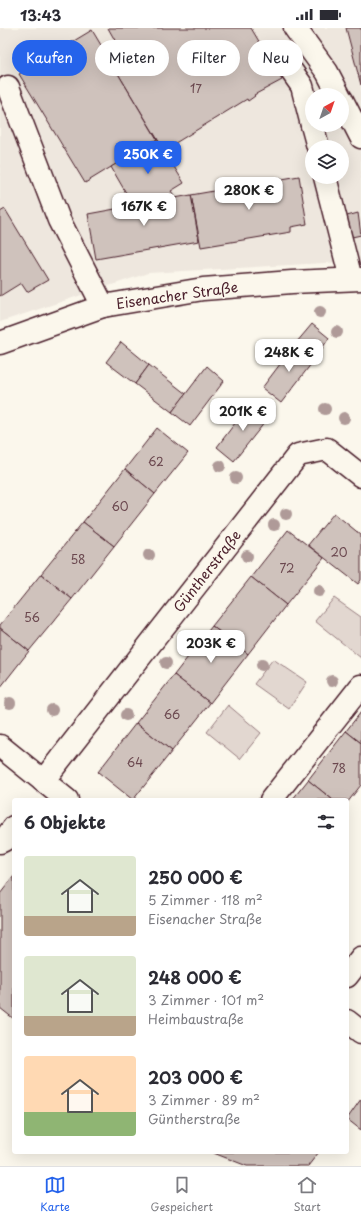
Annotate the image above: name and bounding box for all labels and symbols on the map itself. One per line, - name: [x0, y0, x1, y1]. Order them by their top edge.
- house number: 17: [190, 79, 202, 97]
- north arrow: [305, 88, 349, 132]
- pin: 250K €: [115, 141, 181, 175]
- pin: 280K €: [216, 177, 282, 211]
- pin: 167K €: [111, 193, 177, 227]
- street label: Eisenacher Straße: [115, 276, 239, 314]
- pin: 248K €: [256, 339, 322, 373]
- pin: 201K €: [210, 398, 276, 432]
- house number: 62: [148, 452, 164, 470]
- house number: 60: [111, 497, 129, 515]
- street label: Güntherstraße: [168, 525, 246, 617]
- house number: 20: [330, 543, 348, 561]
- house number: 58: [70, 550, 86, 568]
- house number: 72: [279, 559, 295, 577]
- house number: 56: [24, 608, 40, 626]
- pin: 203K €: [178, 630, 244, 664]
- house number: 66: [164, 705, 180, 723]
- house number: 64: [127, 753, 143, 771]
- house number: 78: [332, 759, 346, 777]

